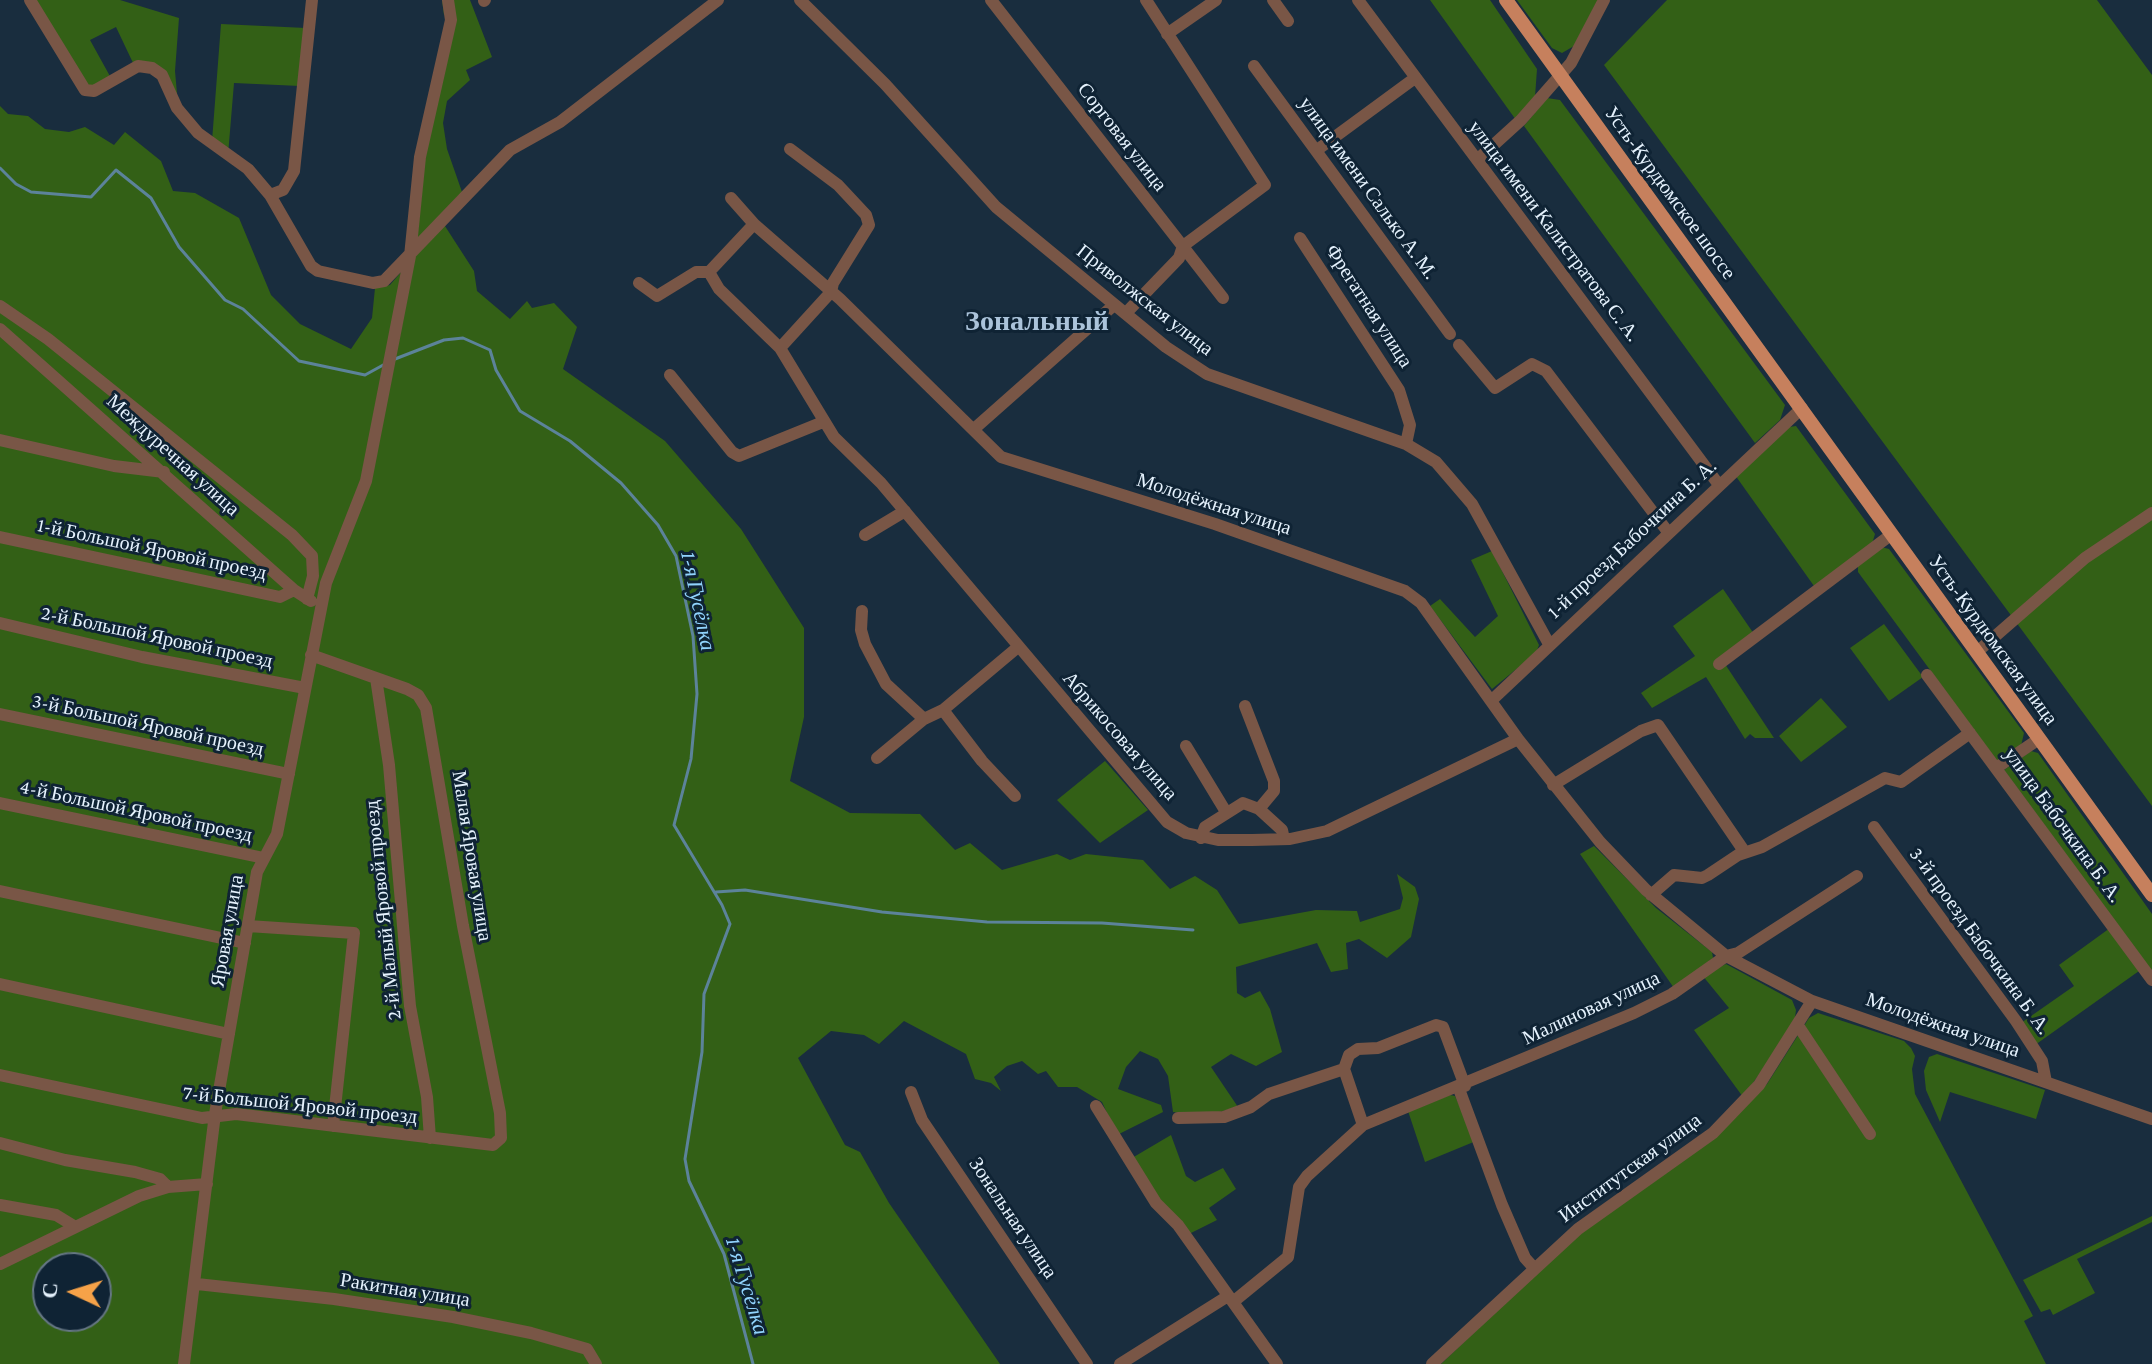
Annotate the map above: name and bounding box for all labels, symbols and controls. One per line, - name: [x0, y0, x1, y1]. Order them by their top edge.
- street label: Сорговая улица: [1072, 78, 1172, 196]
- street label: улица имени Салько А. М.: [1294, 92, 1442, 284]
- street label: Усть-Курдюмское шоссе: [1599, 102, 1741, 284]
- street label: улица имени Калистратова С. А.: [1463, 116, 1645, 346]
- street label: Приволжская улица: [1072, 239, 1218, 361]
- street label: Фрегатная улица: [1320, 240, 1418, 372]
- district label: Зональный: [965, 304, 1109, 338]
- street label: Междуречная улица: [102, 389, 244, 521]
- street label: 1-й проезд Бабочкина Б. А.: [1542, 454, 1722, 624]
- street label: Молодёжная улица: [1134, 468, 1294, 540]
- street label: 1-й Большой Яровой проезд: [35, 513, 269, 585]
- water label: 1-я Гусёлка: [675, 549, 721, 653]
- street label: Усть-Курдюмская улица: [1923, 550, 2063, 730]
- street label: 2-й Большой Яровой проезд: [39, 601, 275, 673]
- street label: Абрикосовая улица: [1058, 667, 1182, 805]
- street label: 3-й Большой Яровой проезд: [30, 689, 266, 761]
- street label: улица Бабочкина Б. А.: [1999, 743, 2127, 907]
- street label: Малая Яровая улица: [447, 769, 497, 943]
- street label: 4-й Большой Яровой проезд: [18, 775, 254, 847]
- street label: 2-й Малый Яровой проезд: [360, 799, 406, 1021]
- street label: 3-й проезд Бабочкина Б. А.: [1904, 843, 2056, 1039]
- street label: Яровая улица: [205, 873, 249, 989]
- street label: Малиновая улица: [1519, 966, 1663, 1050]
- street label: Молодёжная улица: [1863, 987, 2023, 1063]
- street label: 7-й Большой Яровой проезд: [182, 1081, 418, 1129]
- street label: Институтская улица: [1554, 1108, 1706, 1228]
- street label: Зональная улица: [964, 1153, 1062, 1283]
- water label: 1-я Гусёлка: [720, 1234, 774, 1338]
- north arrow: [32, 1252, 112, 1332]
- street label: Ракитная улица: [338, 1268, 472, 1312]
- text: С: [37, 1282, 63, 1299]

